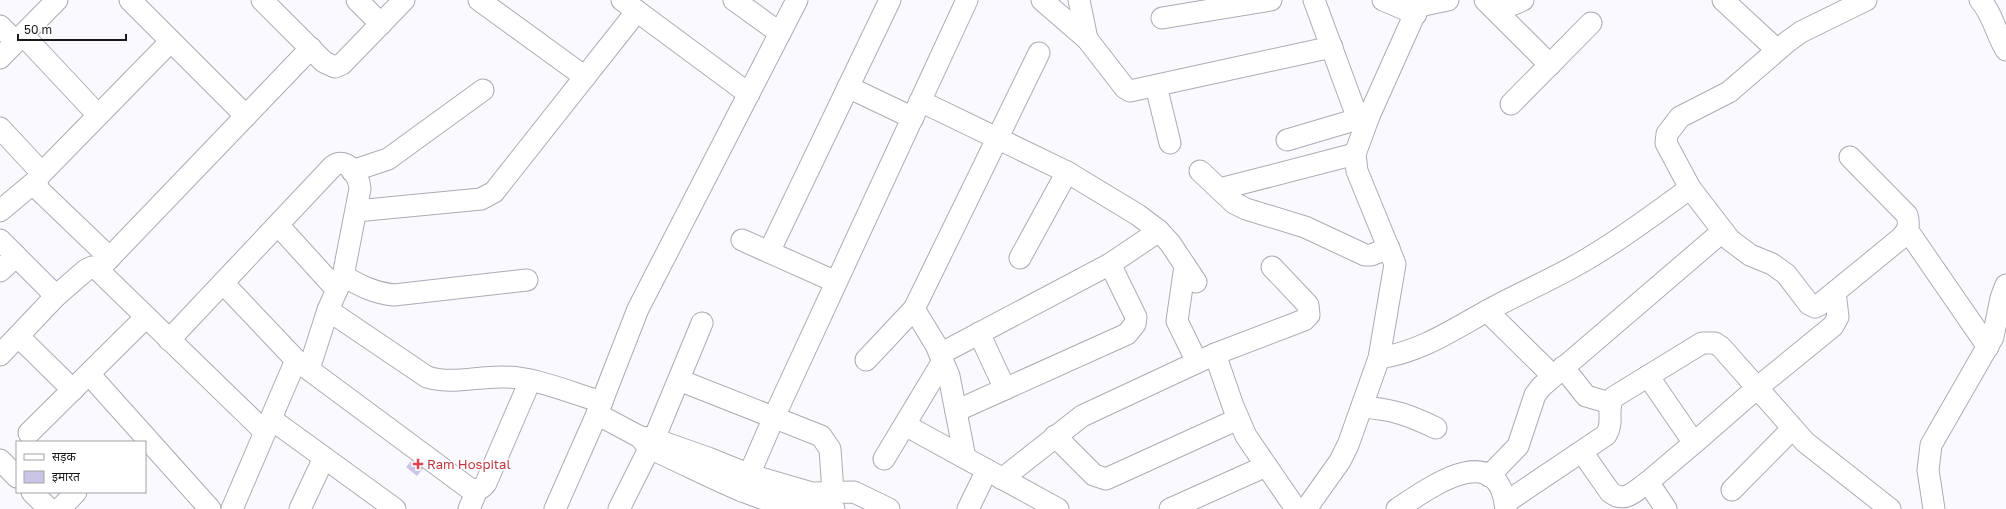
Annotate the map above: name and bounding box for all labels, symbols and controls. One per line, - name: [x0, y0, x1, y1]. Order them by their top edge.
- scale bar: [18, 16, 126, 42]
- text: 50 m: [24, 22, 52, 37]
- legend: [16, 441, 146, 493]
- text: सड़क: [52, 449, 77, 464]
- place label: Ram Hospital: [427, 456, 511, 472]
- marker: Ram Hospital: [412, 458, 424, 470]
- text: इमारत: [52, 469, 81, 484]

